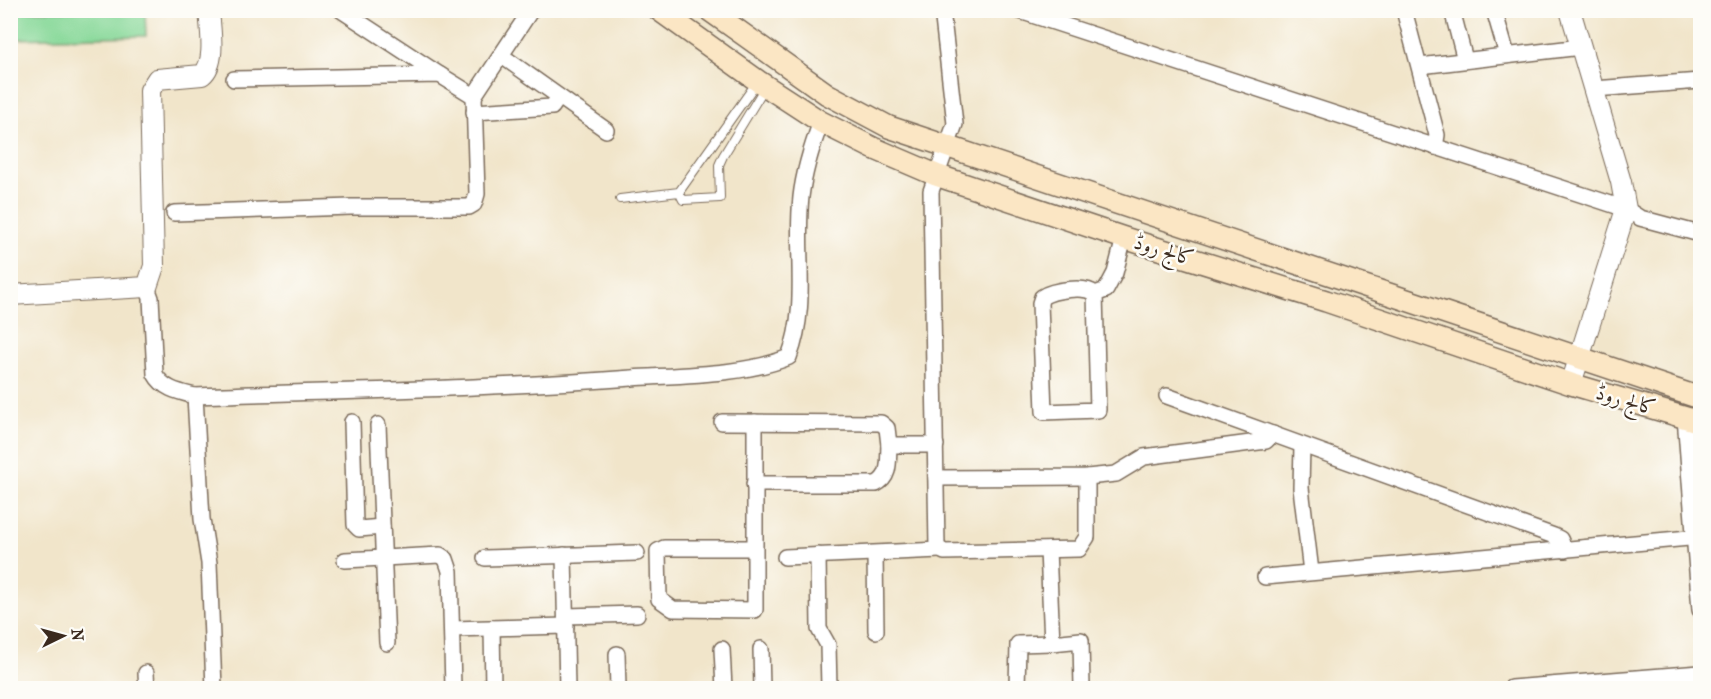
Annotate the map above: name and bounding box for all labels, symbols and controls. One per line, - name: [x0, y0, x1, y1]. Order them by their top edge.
- street label: کالج روڈ: [1129, 230, 1197, 276]
- street label: کالج روڈ: [1591, 380, 1659, 426]
- north arrow: [33, 606, 93, 666]
- text: N: [67, 628, 88, 642]

